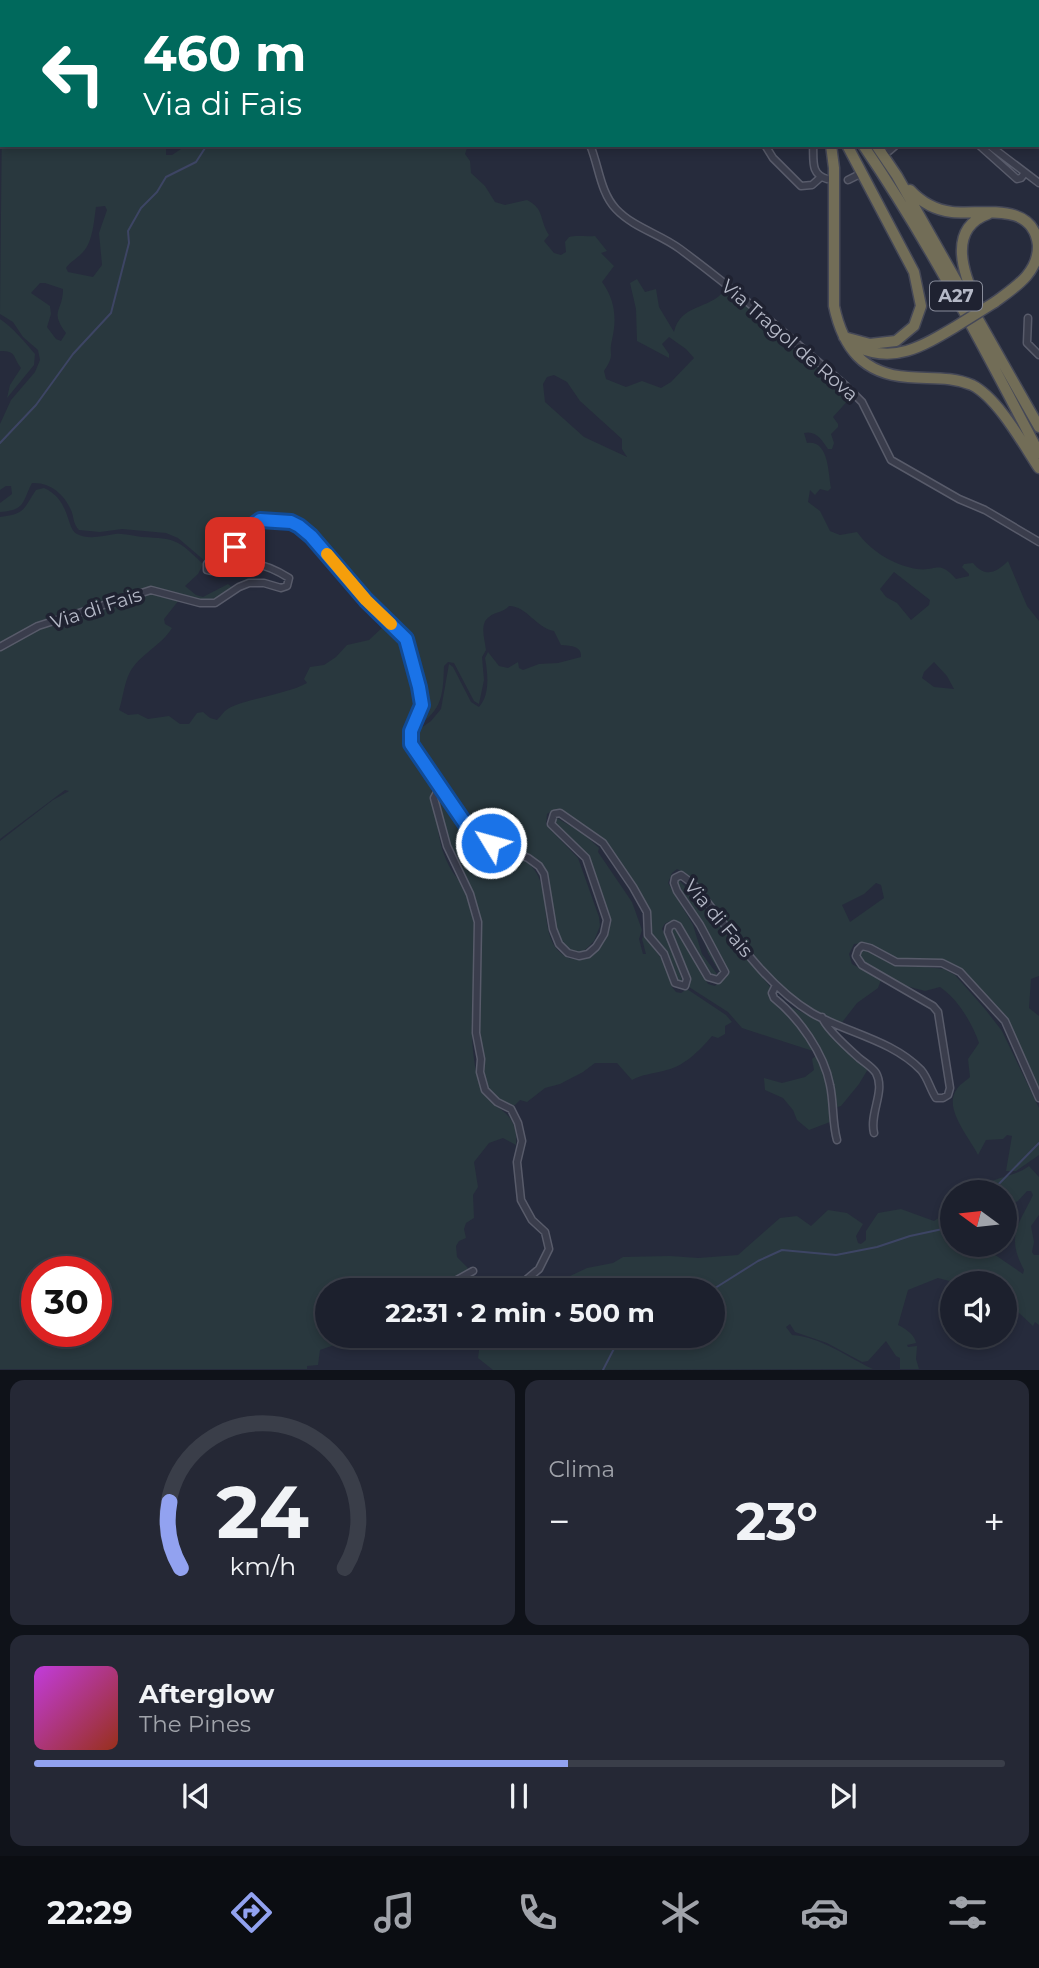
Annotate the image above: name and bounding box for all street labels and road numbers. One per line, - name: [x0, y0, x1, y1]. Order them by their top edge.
- street label: Via Tragol de Rova: [717, 275, 863, 406]
- road number: A27: [930, 282, 982, 310]
- street label: Via di Fais: [48, 583, 145, 634]
- street label: Via di Fais: [679, 875, 758, 962]

